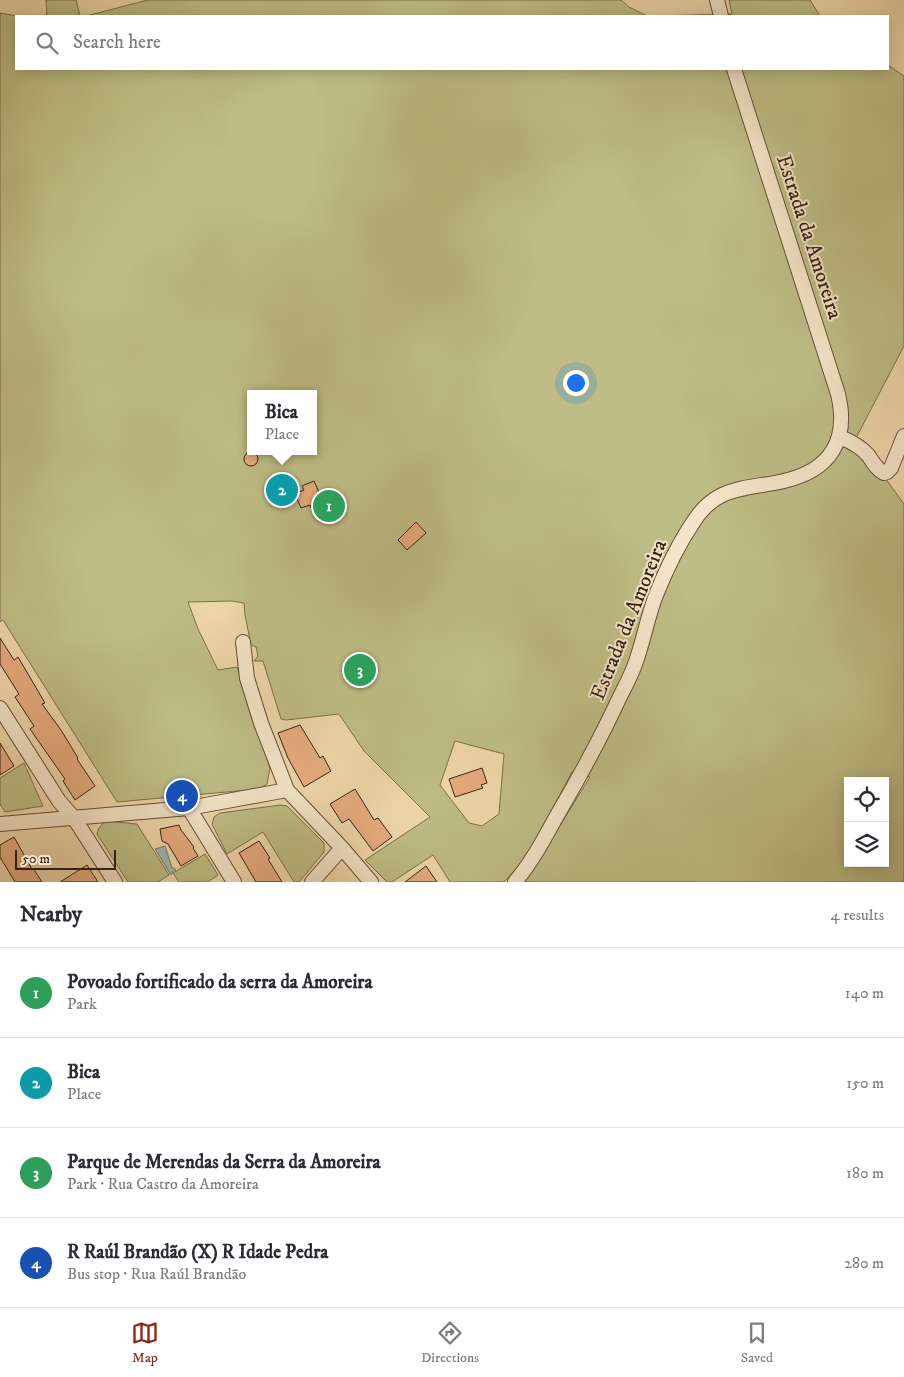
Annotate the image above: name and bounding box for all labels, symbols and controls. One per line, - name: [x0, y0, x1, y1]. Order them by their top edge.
- search box: [15, 15, 889, 70]
- icon: search: [33, 29, 61, 57]
- text: Search here: [73, 31, 161, 54]
- street label: Estrada da Amoreira: [770, 152, 848, 322]
- your location: [563, 370, 589, 396]
- popup: [247, 390, 317, 455]
- text: Bica: [265, 401, 298, 424]
- text: Place: [265, 424, 299, 444]
- pin: 2: [266, 471, 298, 509]
- pin: 1: [313, 487, 345, 525]
- street label: Estrada da Amoreira: [585, 536, 673, 704]
- pin: 3: [344, 651, 376, 689]
- pin: 4: [166, 777, 198, 815]
- map controls: [844, 777, 889, 867]
- button: locate: [844, 777, 889, 822]
- button: layers: [844, 822, 889, 867]
- scale bar: [15, 847, 116, 870]
- text: 50 m: [22, 850, 50, 868]
- text: Nearby: [20, 902, 82, 928]
- text: 4 results: [831, 905, 884, 925]
- text: Povoado fortificado da serra da Amoreira: [67, 971, 372, 994]
- text: 1: [33, 983, 39, 1003]
- text: 140 m: [845, 983, 884, 1003]
- text: Park: [67, 994, 97, 1014]
- text: Bica: [67, 1061, 100, 1084]
- text: 2: [32, 1073, 40, 1093]
- text: 150 m: [846, 1073, 884, 1093]
- text: Place: [67, 1084, 101, 1104]
- text: Parque de Merendas da Serra da Amoreira: [67, 1151, 381, 1174]
- text: 3: [33, 1163, 39, 1183]
- text: 180 m: [846, 1163, 884, 1183]
- text: Park · Rua Castro da Amoreira: [67, 1174, 259, 1194]
- text: R Raúl Brandão (X) R Idade Pedra: [67, 1241, 328, 1264]
- text: 4: [31, 1253, 41, 1273]
- text: 280 m: [844, 1253, 884, 1273]
- text: Bus stop · Rua Raúl Brandão: [67, 1264, 246, 1284]
- tab: Map: [131, 1319, 159, 1367]
- tab: Directions: [421, 1319, 479, 1367]
- tab: Saved: [741, 1319, 773, 1367]

